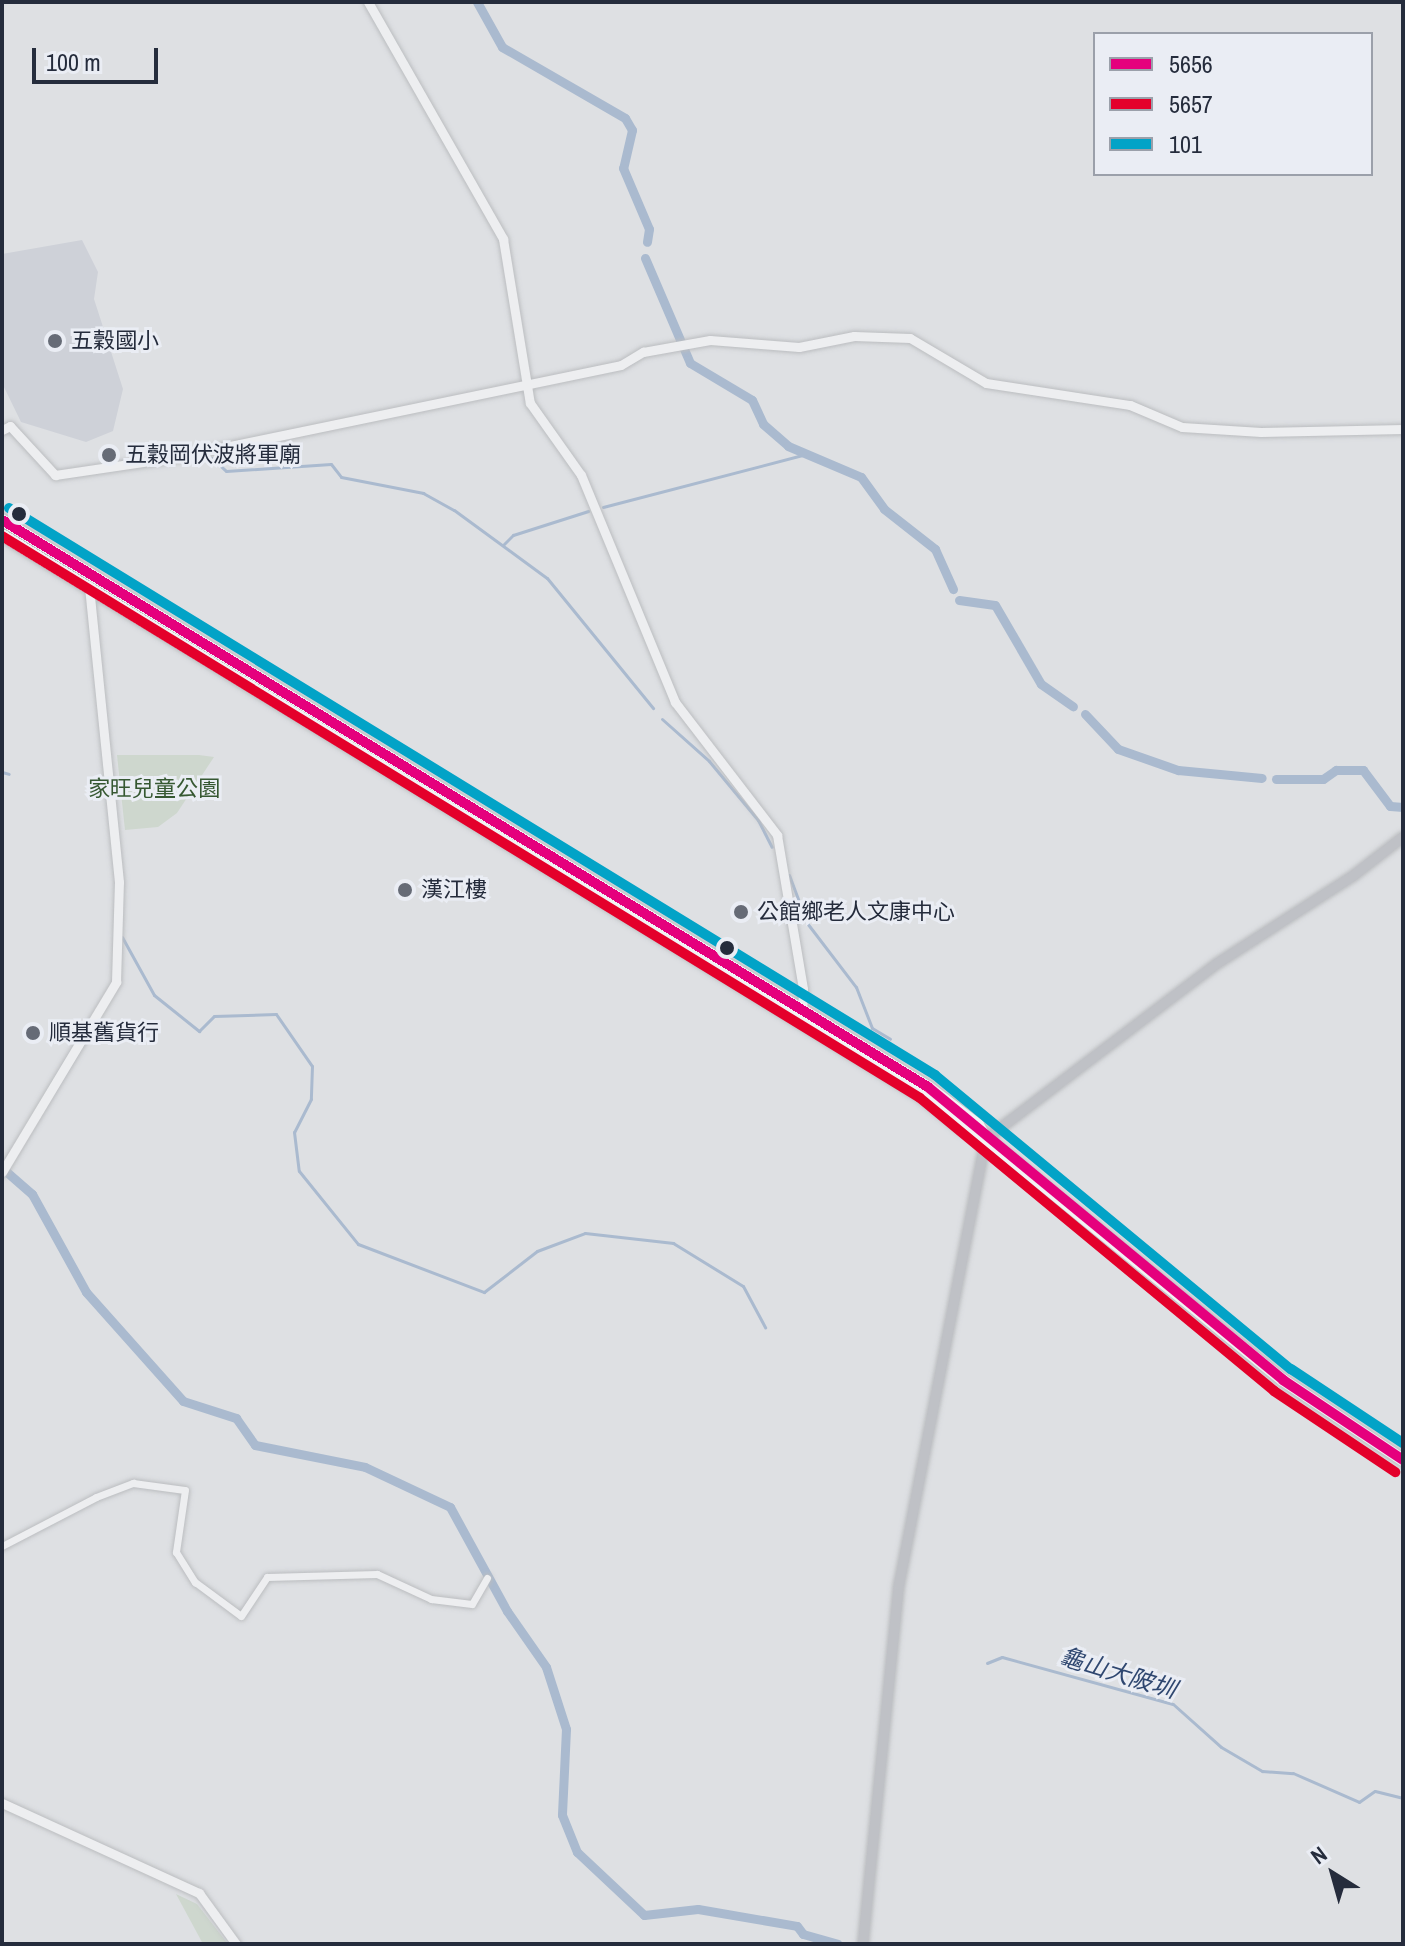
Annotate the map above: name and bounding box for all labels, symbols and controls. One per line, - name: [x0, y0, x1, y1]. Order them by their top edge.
- scale bar: [36, 32, 162, 82]
- legend: [1093, 32, 1373, 176]
- text: 100 m: [46, 46, 101, 78]
- text: 5656: [1169, 48, 1213, 80]
- text: 5657: [1169, 88, 1213, 120]
- text: 101: [1169, 128, 1202, 160]
- place label: 五穀國小: [71, 328, 159, 354]
- marker: 五穀國小: [46, 332, 64, 350]
- place label: 五穀岡伏波將軍廟: [125, 442, 301, 468]
- marker: 五穀岡伏波將軍廟: [100, 446, 118, 464]
- unlabelled marker: [11, 506, 27, 522]
- park label: 家旺兒童公園: [88, 776, 220, 802]
- place label: 漢江樓: [421, 877, 487, 903]
- marker: 漢江樓: [396, 881, 414, 899]
- place label: 公館鄉老人文康中心: [757, 899, 955, 925]
- marker: 公館鄉老人文康中心: [732, 903, 750, 921]
- unlabelled marker: [719, 940, 735, 956]
- place label: 順基舊貨行: [49, 1020, 159, 1046]
- marker: 順基舊貨行: [24, 1024, 42, 1042]
- water label: 龜山大陂圳: [1056, 1642, 1180, 1704]
- north arrow: [1293, 1834, 1373, 1914]
- text: N: [1304, 1839, 1333, 1871]

